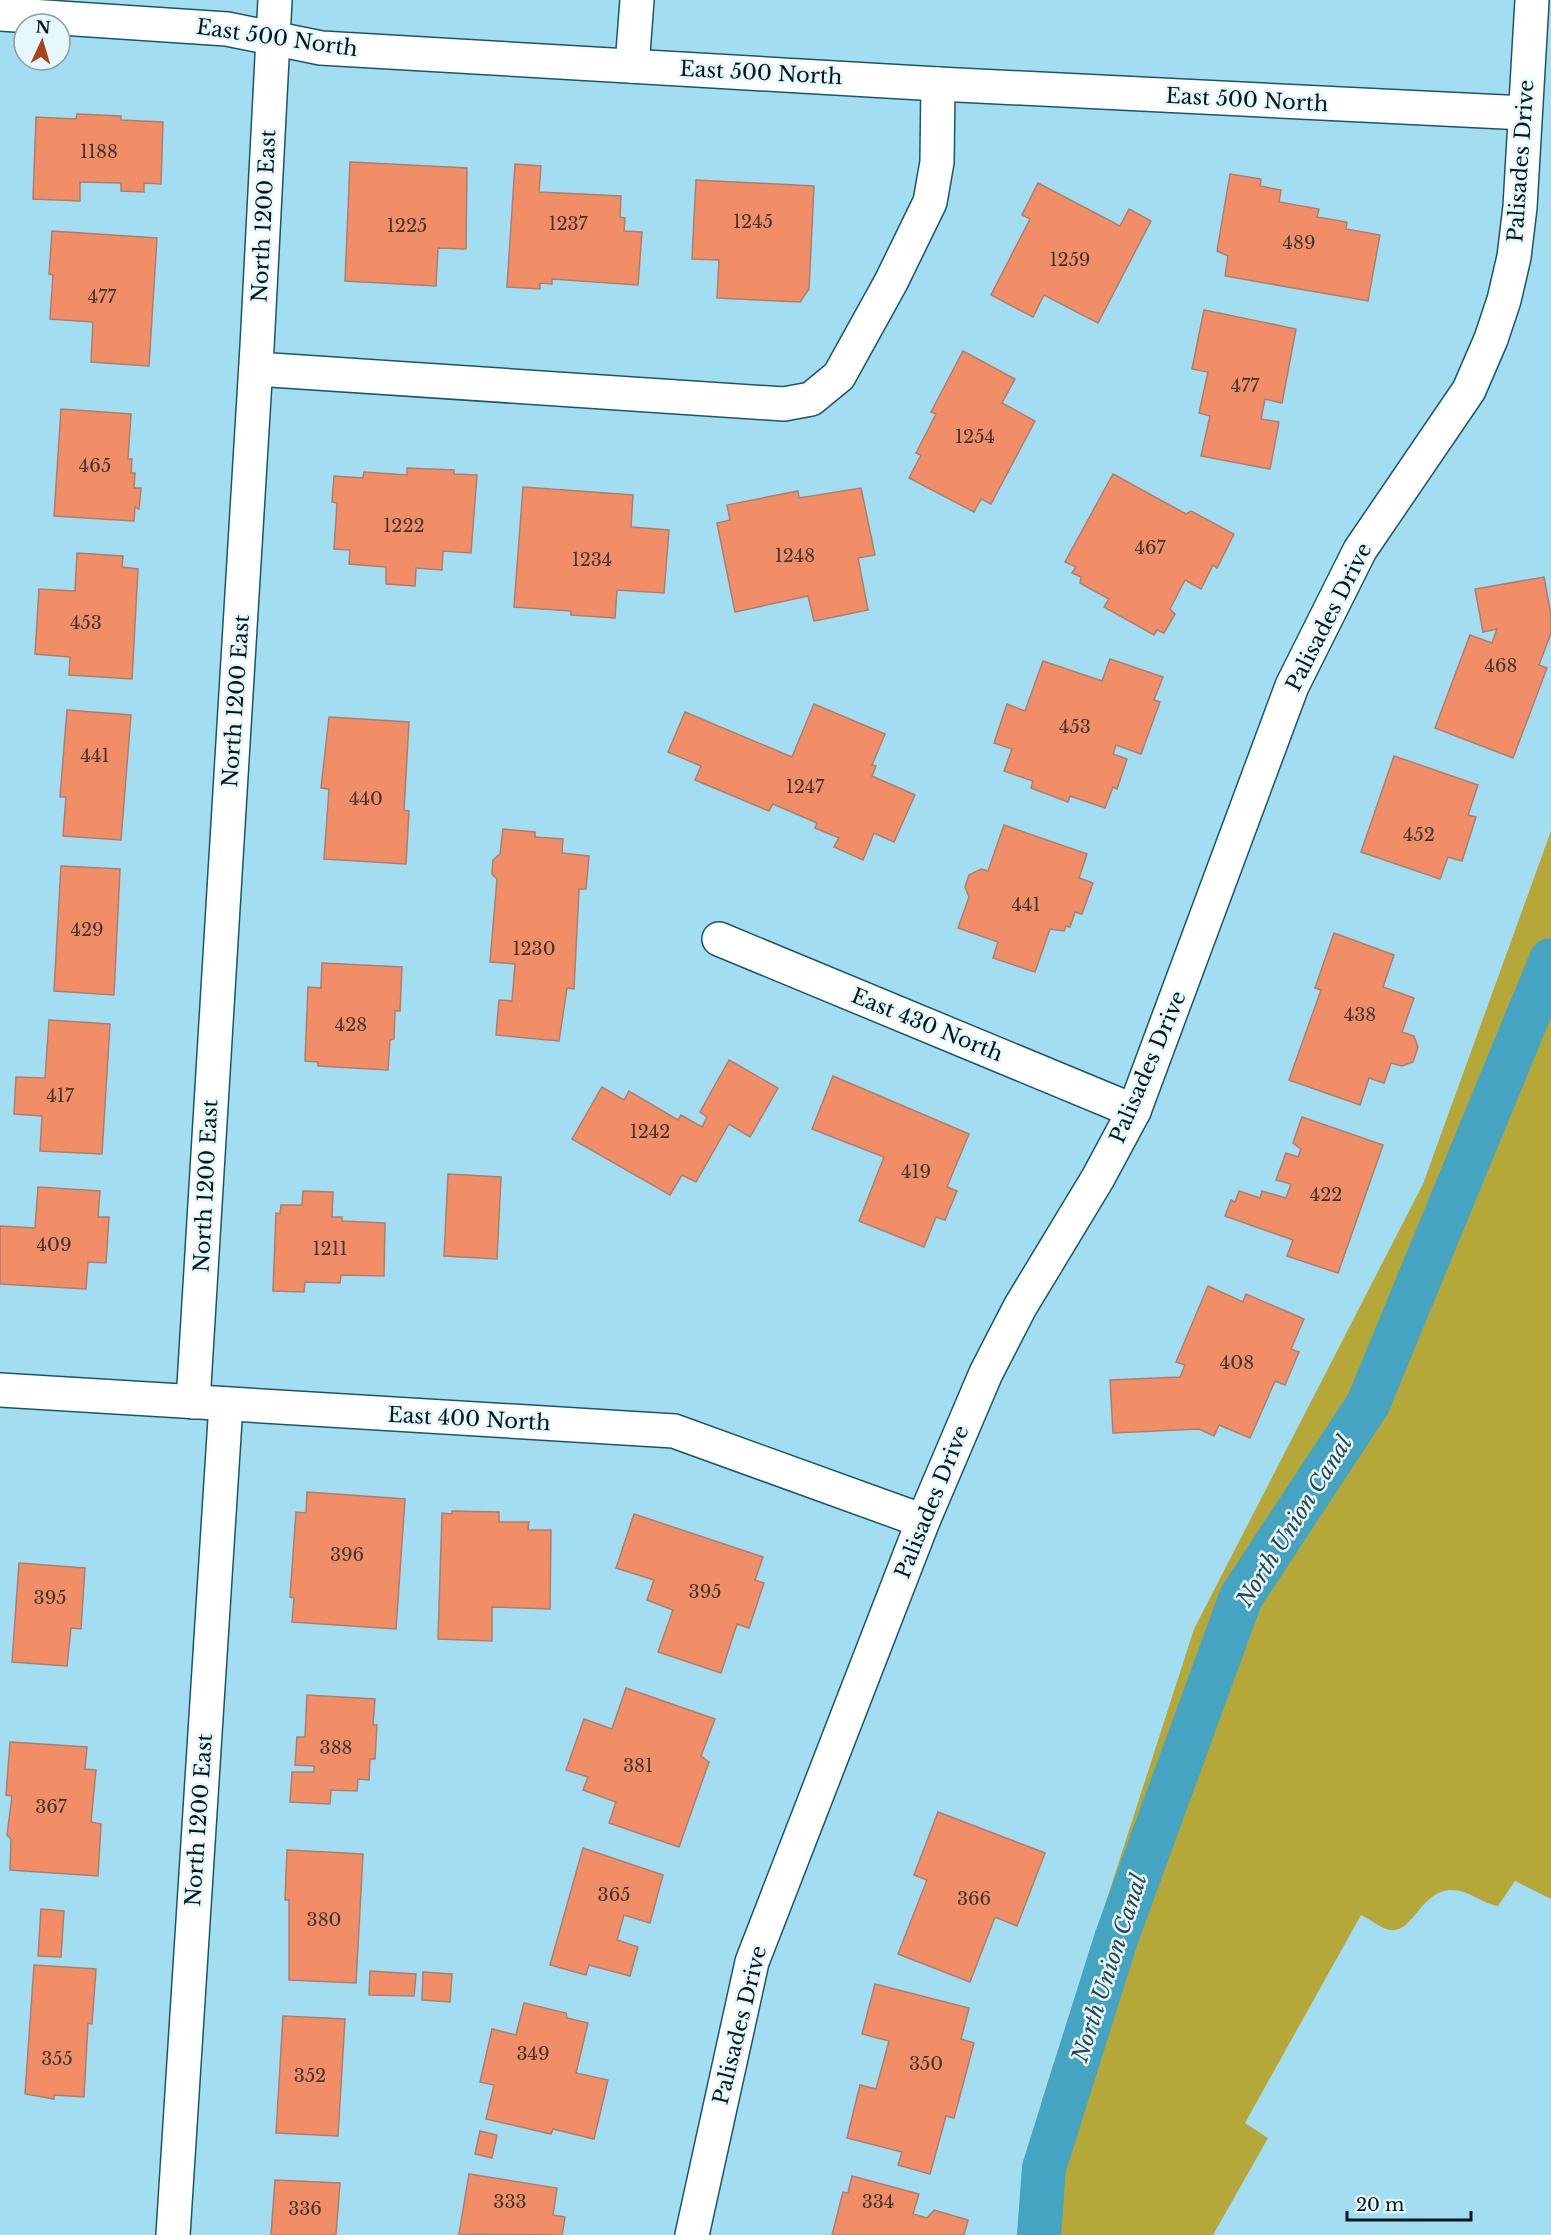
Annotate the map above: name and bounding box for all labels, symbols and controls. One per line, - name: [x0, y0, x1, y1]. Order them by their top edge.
- north arrow: [12, 12, 72, 72]
- street label: East 500 North: [195, 14, 359, 62]
- text: N: [35, 17, 51, 38]
- street label: East 500 North: [679, 56, 843, 90]
- street label: Palisades Drive: [1502, 79, 1540, 243]
- street label: East 500 North: [1165, 83, 1329, 117]
- street label: North 1200 East: [246, 129, 282, 303]
- house number: 1188: [80, 141, 118, 163]
- house number: 1245: [733, 211, 773, 233]
- house number: 1237: [548, 213, 589, 235]
- house number: 1225: [387, 215, 427, 237]
- house number: 489: [1282, 232, 1316, 254]
- house number: 1259: [1050, 249, 1090, 271]
- house number: 477: [88, 286, 117, 308]
- house number: 477: [1231, 375, 1260, 397]
- house number: 1254: [955, 426, 995, 448]
- house number: 465: [79, 455, 111, 477]
- house number: 1222: [383, 515, 425, 537]
- house number: 467: [1134, 537, 1167, 559]
- street label: Palisades Drive: [1280, 539, 1378, 695]
- house number: 1248: [775, 545, 815, 567]
- house number: 1234: [572, 549, 612, 571]
- house number: 453: [70, 612, 102, 634]
- street label: North 1200 East: [217, 614, 255, 788]
- house number: 468: [1484, 655, 1518, 677]
- house number: 453: [1059, 716, 1091, 738]
- house number: 441: [80, 745, 110, 767]
- house number: 1247: [786, 776, 825, 798]
- house number: 440: [349, 788, 383, 810]
- house number: 452: [1403, 824, 1435, 846]
- house number: 441: [1011, 894, 1041, 916]
- house number: 429: [70, 919, 104, 941]
- house number: 1230: [512, 938, 556, 960]
- street label: East 430 North: [847, 983, 1007, 1067]
- street label: Palisades Drive: [1104, 987, 1192, 1147]
- house number: 438: [1344, 1004, 1376, 1026]
- house number: 428: [335, 1014, 367, 1036]
- house number: 417: [46, 1085, 75, 1107]
- street label: North 1200 East: [188, 1099, 224, 1273]
- house number: 1242: [630, 1121, 670, 1143]
- house number: 419: [901, 1161, 931, 1183]
- house number: 422: [1310, 1184, 1342, 1206]
- house number: 409: [37, 1234, 71, 1256]
- house number: 1211: [312, 1238, 348, 1260]
- house number: 408: [1220, 1352, 1254, 1374]
- street label: East 400 North: [387, 1402, 551, 1436]
- street label: Palisades Drive: [889, 1422, 975, 1582]
- water label: North Union Canal: [1230, 1431, 1358, 1612]
- house number: 396: [330, 1544, 364, 1566]
- house number: 395: [689, 1581, 721, 1603]
- house number: 395: [34, 1587, 66, 1609]
- street label: North 1200 East: [180, 1733, 218, 1907]
- house number: 388: [320, 1737, 352, 1759]
- house number: 381: [623, 1755, 653, 1777]
- house number: 367: [35, 1796, 68, 1818]
- water label: North Union Canal: [1066, 1871, 1153, 2067]
- house number: 365: [598, 1884, 630, 1906]
- house number: 366: [957, 1888, 991, 1910]
- house number: 380: [307, 1909, 341, 1931]
- street label: Palisades Drive: [708, 1943, 772, 2107]
- house number: 349: [516, 2043, 550, 2065]
- house number: 355: [41, 2048, 73, 2070]
- house number: 350: [909, 2053, 943, 2075]
- house number: 352: [294, 2065, 326, 2087]
- scale bar: [1347, 2184, 1472, 2222]
- house number: 333: [493, 2191, 527, 2213]
- house number: 334: [862, 2191, 894, 2213]
- text: 20 m: [1356, 2194, 1404, 2216]
- house number: 336: [288, 2198, 322, 2220]

